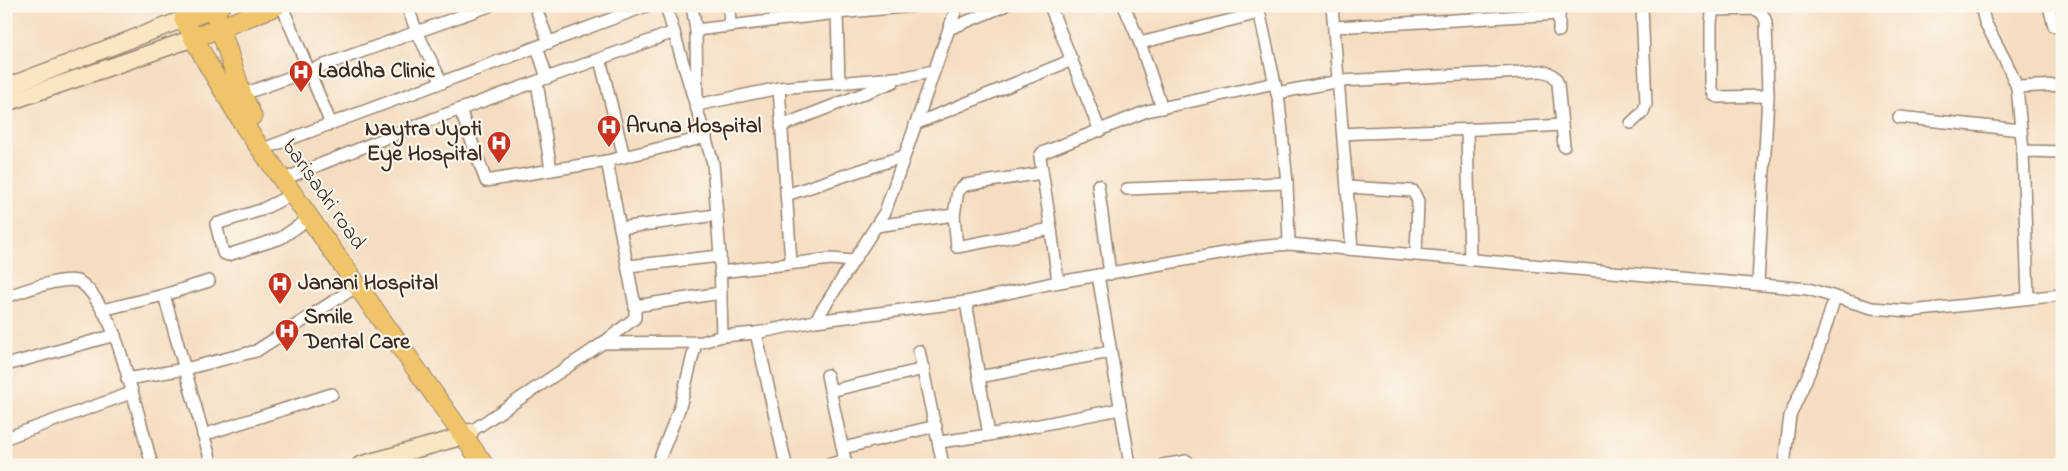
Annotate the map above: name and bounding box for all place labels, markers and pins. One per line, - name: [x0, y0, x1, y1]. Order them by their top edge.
- place label: Laddha Clinic: [318, 56, 436, 88]
- hospital icon: Laddha Clinic: [288, 59, 314, 93]
- place label: Aruna Hospital: [626, 111, 762, 143]
- place label: Naytra Jyoti Eye Hospital: [365, 114, 482, 172]
- hospital icon: Aruna Hospital: [596, 114, 622, 148]
- hospital icon: Naytra Jyoti Eye Hospital: [486, 130, 512, 164]
- place label: Janani Hospital: [298, 268, 438, 300]
- hospital icon: Janani Hospital: [267, 271, 293, 305]
- place label: Smile Dental Care: [303, 302, 411, 359]
- hospital icon: Smile Dental Care: [274, 318, 300, 352]

